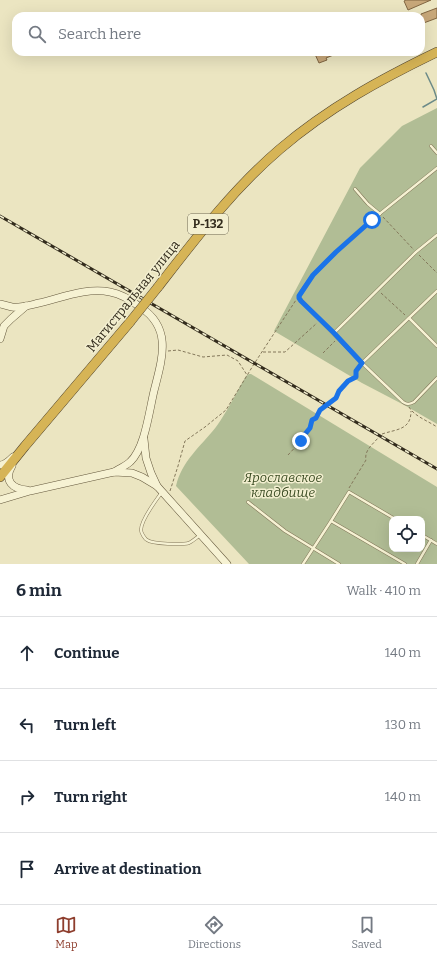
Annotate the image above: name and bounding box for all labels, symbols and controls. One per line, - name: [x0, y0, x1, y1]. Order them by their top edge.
- search box: [12, 12, 425, 56]
- icon: search: [26, 23, 48, 45]
- text: Search here: [58, 25, 141, 43]
- route start: [363, 211, 381, 229]
- road number: Р-132: [188, 214, 228, 234]
- street label: Магистральная улица: [83, 237, 183, 355]
- route end: [292, 432, 310, 450]
- park label: Ярославское кладбище: [243, 470, 323, 500]
- map controls: [389, 516, 425, 552]
- button: locate: [389, 516, 425, 552]
- text: 6 min: [16, 580, 62, 601]
- text: Walk · 410 m: [346, 583, 421, 598]
- icon: ahead: [16, 642, 38, 664]
- text: Continue: [54, 644, 120, 662]
- text: 140 m: [385, 645, 421, 660]
- icon: left: [16, 714, 38, 736]
- text: Turn left: [54, 716, 116, 734]
- text: 130 m: [385, 717, 421, 732]
- icon: right: [16, 786, 38, 808]
- text: Turn right: [54, 788, 127, 806]
- text: 140 m: [385, 789, 421, 804]
- icon: arrive: [16, 858, 38, 880]
- text: Arrive at destination: [54, 860, 201, 878]
- tab: Map: [55, 914, 77, 951]
- tab: Directions: [188, 914, 241, 951]
- tab: Saved: [351, 914, 382, 951]

